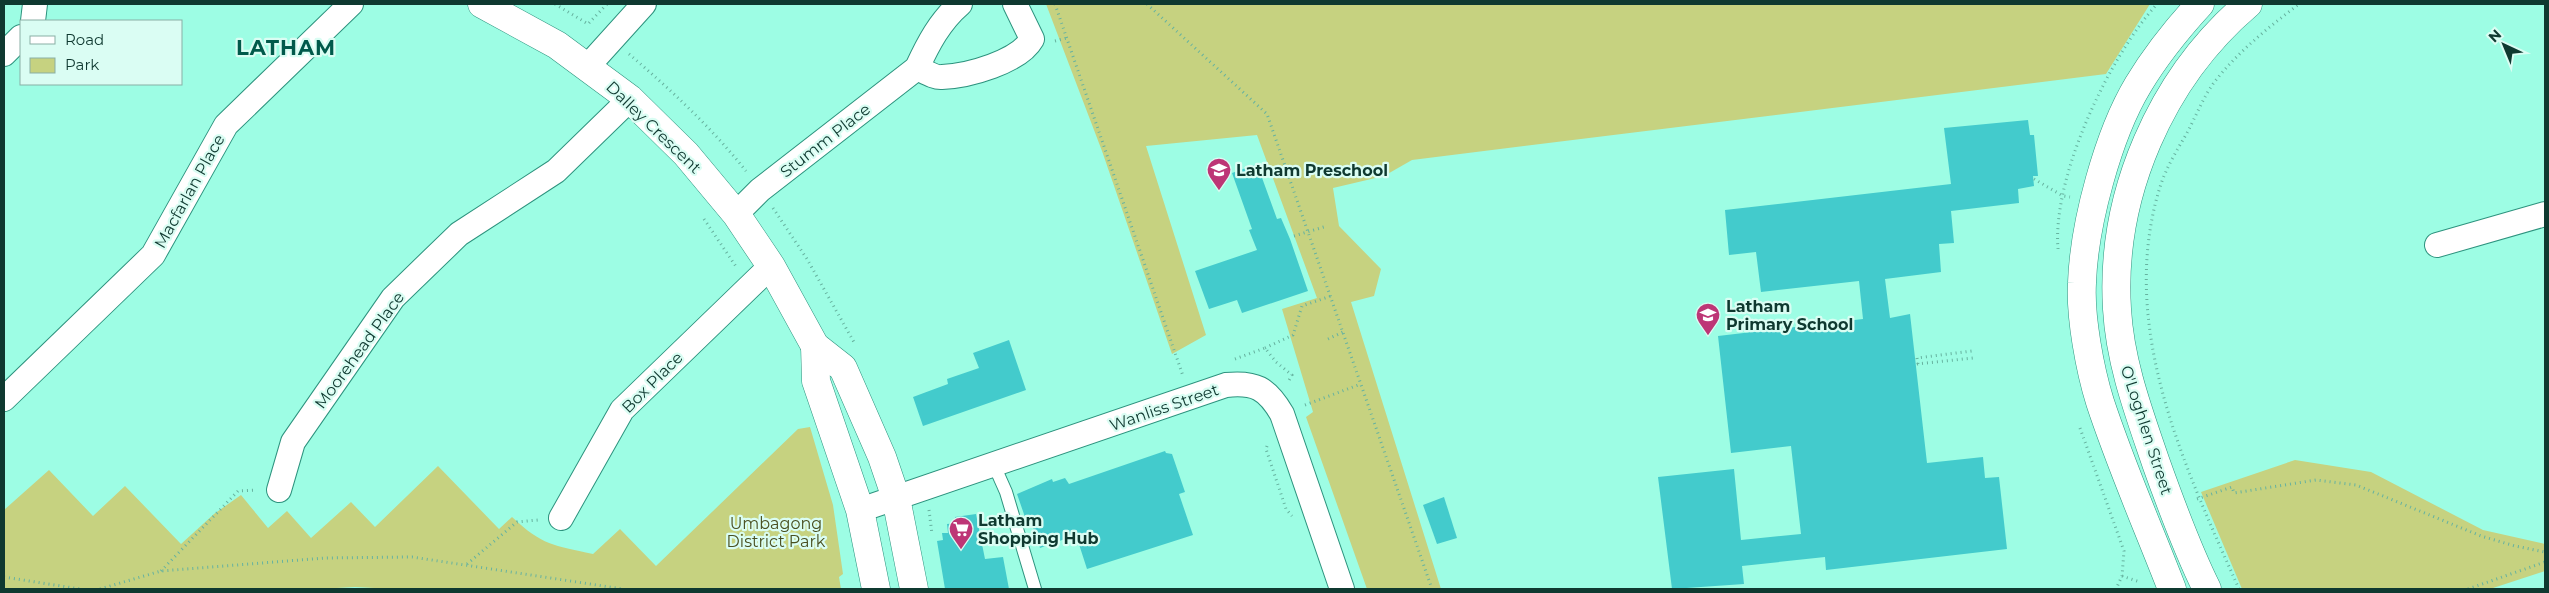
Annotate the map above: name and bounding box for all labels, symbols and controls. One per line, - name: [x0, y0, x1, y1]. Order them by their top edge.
- legend: [20, 20, 182, 85]
- north arrow: [2479, 20, 2529, 70]
- text: N: [2485, 25, 2505, 46]
- text: Road: [65, 30, 104, 49]
- district label: LATHAM: [236, 35, 336, 60]
- text: Park: [65, 55, 99, 74]
- street label: Dalley Crescent: [602, 77, 705, 178]
- street label: Stumm Place: [777, 99, 874, 181]
- street label: Macfarlan Place: [150, 131, 229, 251]
- school or university icon: Latham Preschool: [1206, 157, 1232, 191]
- place label: Latham Preschool: [1236, 161, 1388, 180]
- street label: Moorehead Place: [311, 288, 408, 412]
- place label: Latham Primary School: [1726, 297, 1853, 334]
- school or university icon: Latham Primary School: [1695, 302, 1721, 336]
- street label: Box Place: [618, 348, 687, 417]
- street label: O'Loghlen Street: [2117, 363, 2177, 498]
- street label: Wanliss Street: [1107, 380, 1222, 435]
- place label: Latham Shopping Hub: [978, 511, 1099, 548]
- park label: Umbagong District Park: [727, 514, 826, 551]
- supermarket icon: Latham Shopping Hub: [948, 516, 974, 550]

